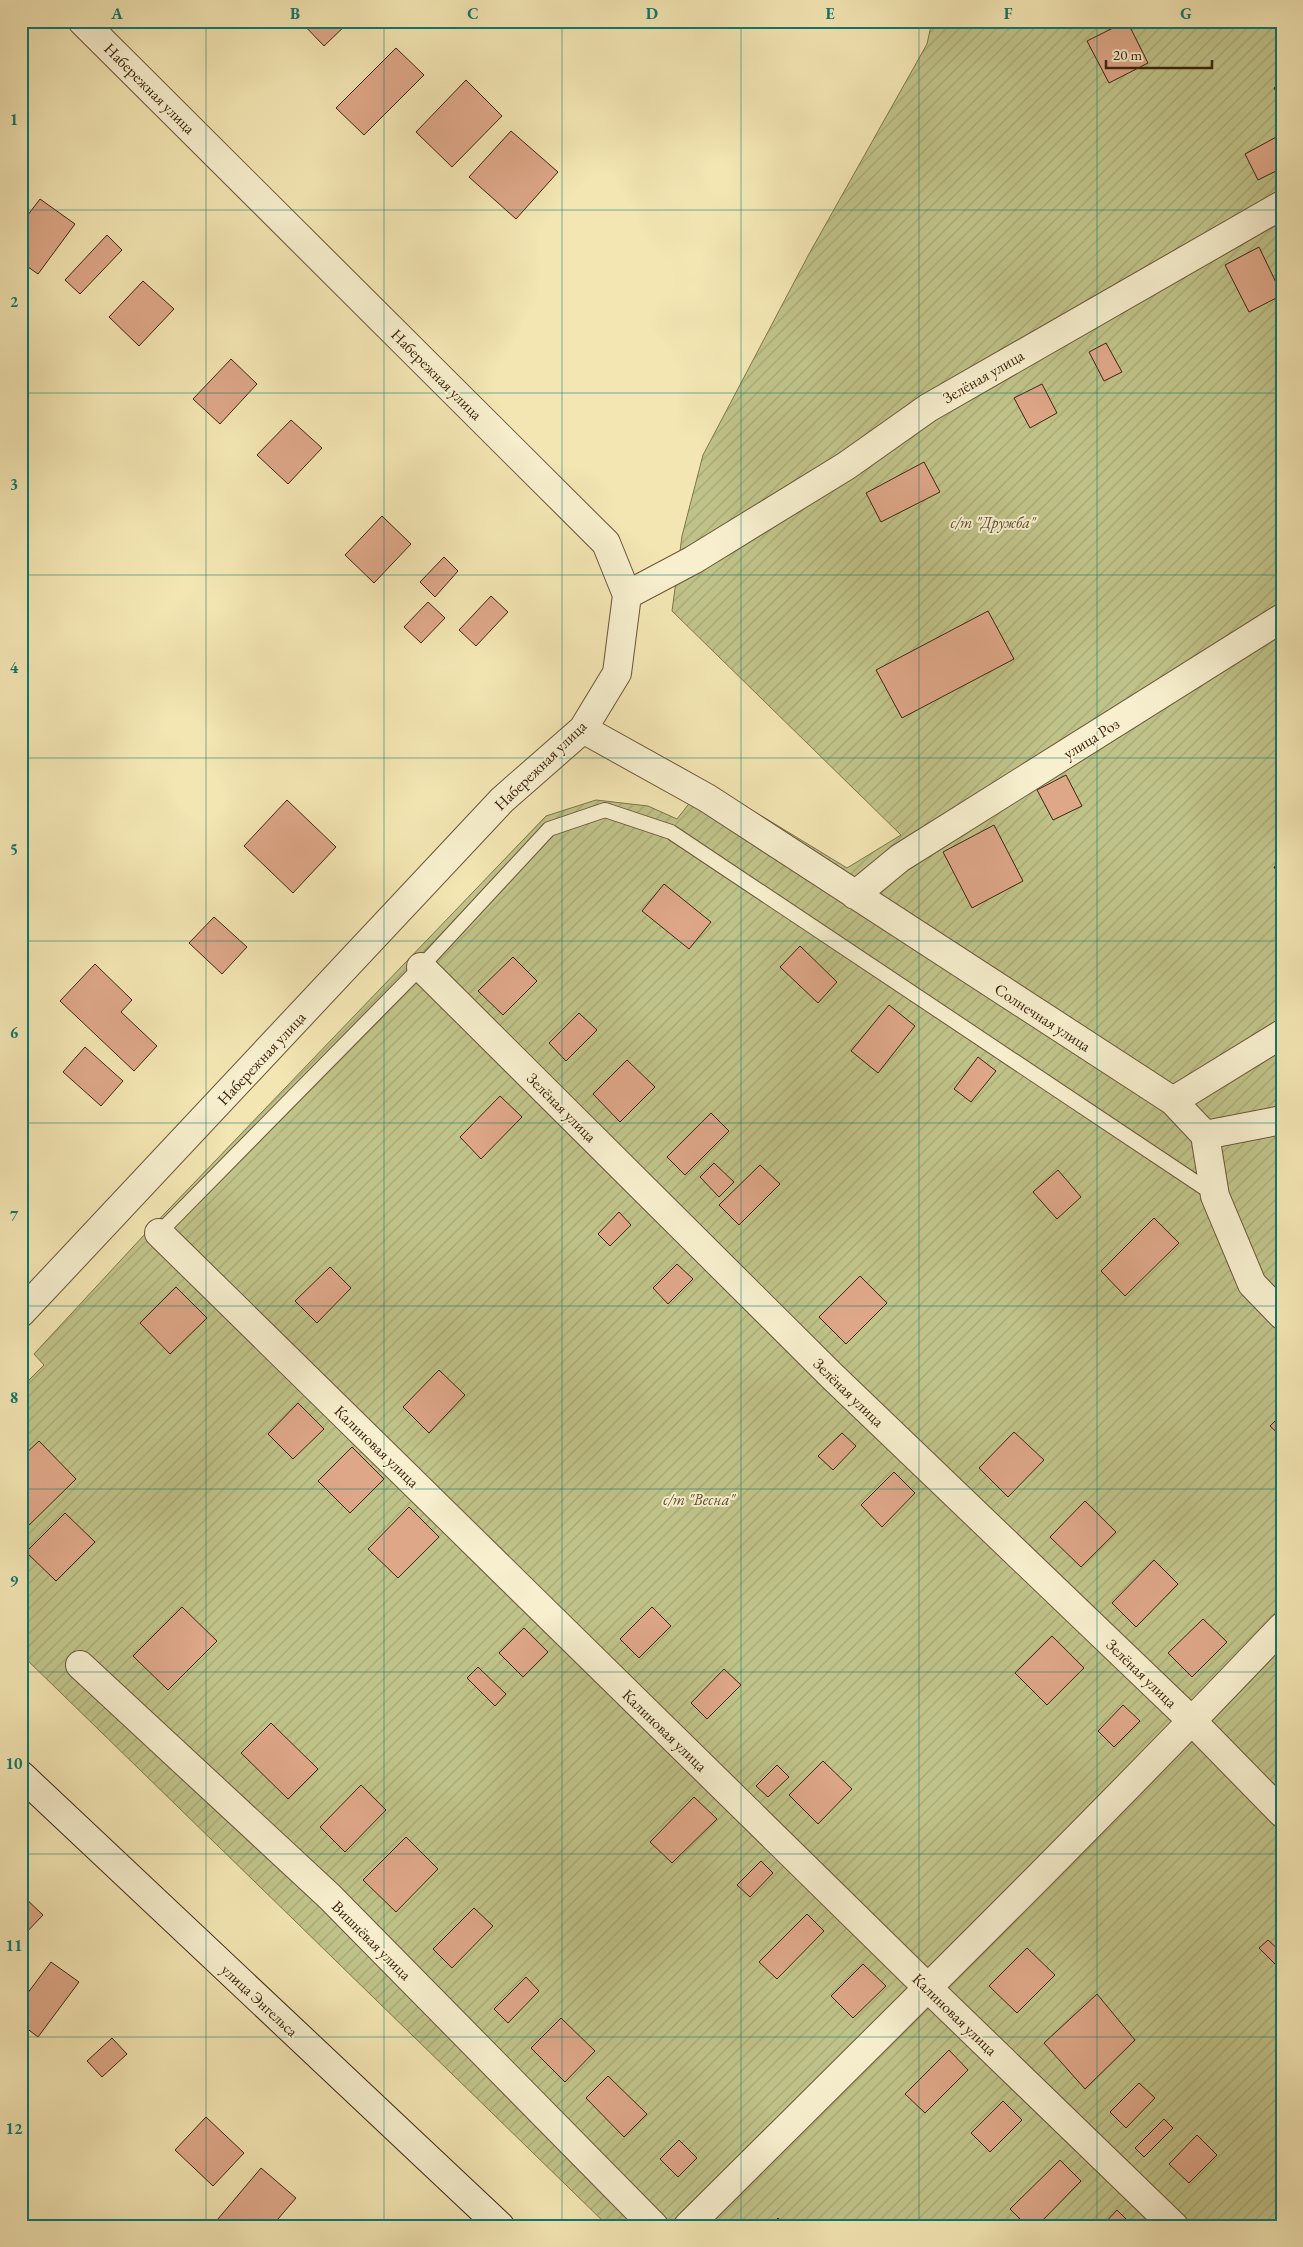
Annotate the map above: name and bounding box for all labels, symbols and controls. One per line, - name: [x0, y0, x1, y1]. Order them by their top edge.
- text: A: [110, 3, 123, 24]
- text: B: [290, 3, 300, 24]
- text: C: [467, 3, 479, 24]
- text: D: [646, 3, 658, 24]
- text: E: [825, 3, 835, 24]
- text: F: [1004, 3, 1013, 24]
- text: G: [1180, 3, 1192, 24]
- street label: Набережная улица: [99, 38, 200, 139]
- scale bar: [1106, 38, 1212, 70]
- text: 20 m: [1113, 45, 1142, 64]
- text: 1: [10, 109, 18, 130]
- text: 2: [10, 291, 19, 312]
- street label: Набережная улица: [386, 324, 487, 425]
- street label: Зелёная улица: [939, 344, 1028, 408]
- text: 3: [10, 474, 18, 495]
- park label: с/т "Дружба": [951, 512, 1037, 533]
- text: 4: [10, 657, 19, 678]
- street label: улица Роз: [1059, 713, 1123, 764]
- street label: Набережная улица: [490, 715, 592, 815]
- text: 5: [10, 839, 18, 860]
- street label: Солнечная улица: [991, 978, 1095, 1057]
- street label: Набережная улица: [212, 1007, 311, 1110]
- text: 6: [10, 1022, 19, 1043]
- street label: Зелёная улица: [522, 1068, 602, 1147]
- text: 7: [10, 1205, 19, 1226]
- street label: Зелёная улица: [809, 1353, 889, 1432]
- text: 8: [10, 1387, 18, 1408]
- street label: Калиновая улица: [330, 1401, 424, 1493]
- park label: с/т "Весна": [663, 1489, 737, 1510]
- text: 9: [10, 1570, 19, 1591]
- street label: Зелёная улица: [1102, 1634, 1182, 1713]
- street label: Калиновая улица: [618, 1685, 712, 1777]
- text: 10: [6, 1753, 23, 1774]
- street label: Вишнёвая улица: [327, 1896, 416, 1985]
- text: 11: [6, 1935, 22, 1956]
- street label: улица Энгельса: [217, 1959, 303, 2042]
- street label: Калиновая улица: [908, 1969, 1002, 2061]
- text: 12: [6, 2118, 23, 2139]

